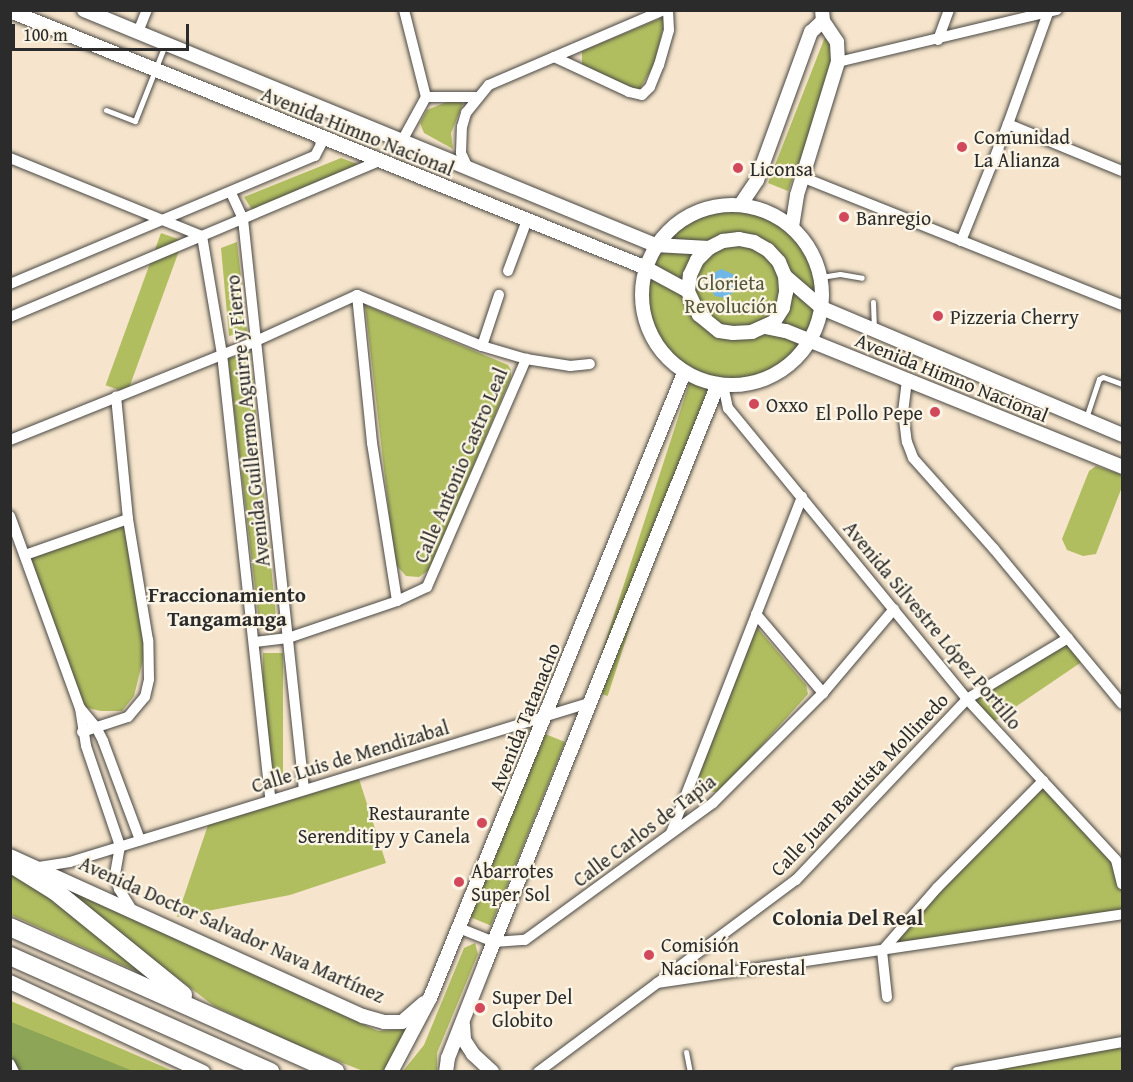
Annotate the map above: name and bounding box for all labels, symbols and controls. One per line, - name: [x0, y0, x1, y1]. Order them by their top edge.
- scale bar: [15, 12, 192, 50]
- text: 100 m: [23, 21, 68, 48]
- street label: Avenida Himno Nacional: [258, 81, 458, 181]
- place label: Comunidad La Alianza: [974, 124, 1070, 171]
- marker: Comunidad La Alianza: [955, 140, 969, 154]
- place label: Liconsa: [750, 156, 813, 180]
- marker: Liconsa: [731, 161, 745, 175]
- place label: Banregio: [856, 205, 931, 229]
- marker: Banregio: [837, 210, 851, 224]
- park label: Glorieta Revolución: [684, 271, 778, 318]
- street label: Avenida Guillermo Aguirre y Fierro: [220, 274, 274, 568]
- place label: Pizzeria Cherry: [950, 304, 1079, 328]
- marker: Pizzeria Cherry: [931, 309, 945, 323]
- street label: Avenida Himno Nacional: [852, 327, 1052, 427]
- street label: Calle Antonio Castro Leal: [408, 364, 512, 566]
- place label: Oxxo: [766, 392, 808, 416]
- marker: Oxxo: [747, 397, 761, 411]
- place label: El Pollo Pepe: [816, 400, 923, 424]
- marker: El Pollo Pepe: [928, 405, 942, 419]
- street label: Avenida Silvestre López Portillo: [839, 516, 1027, 734]
- district label: Fraccionamiento Tangamanga: [148, 582, 306, 632]
- street label: Avenida Tatanacho: [483, 639, 565, 795]
- street label: Calle Juan Bautista Mollinedo: [765, 687, 953, 881]
- street label: Calle Luis de Mendizabal: [248, 715, 452, 797]
- street label: Calle Carlos de Tapia: [568, 769, 720, 891]
- place label: Restaurante Serenditipy y Canela: [298, 800, 470, 847]
- marker: Restaurante Serenditipy y Canela: [475, 816, 489, 830]
- street label: Avenida Doctor Salvador Nava Martínez: [76, 851, 388, 1007]
- place label: Abarrotes Super Sol: [471, 858, 554, 905]
- marker: Abarrotes Super Sol: [452, 875, 466, 889]
- district label: Colonia Del Real: [773, 905, 923, 931]
- place label: Comisión Nacional Forestal: [661, 932, 805, 979]
- marker: Comisión Nacional Forestal: [642, 948, 656, 962]
- place label: Super Del Globito: [492, 984, 573, 1031]
- marker: Super Del Globito: [473, 1001, 487, 1015]

